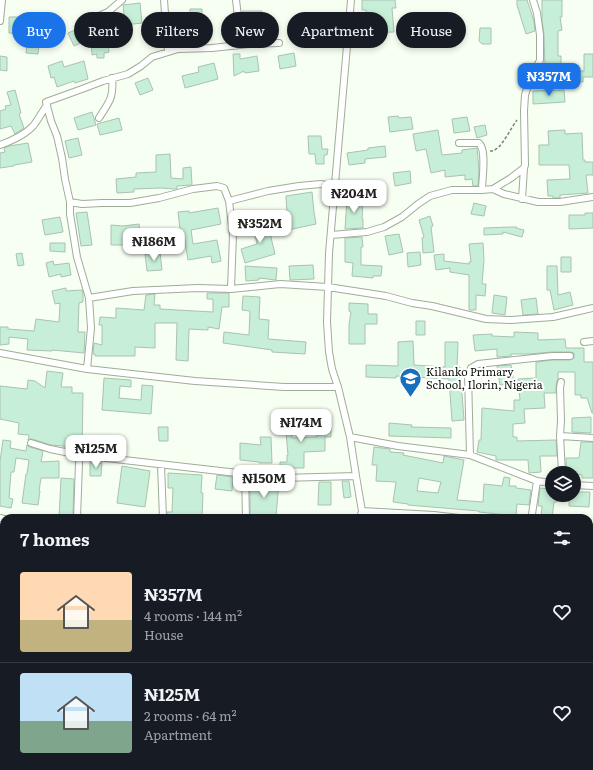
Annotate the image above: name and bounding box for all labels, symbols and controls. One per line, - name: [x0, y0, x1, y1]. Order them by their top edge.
- chip: Buy: [12, 12, 66, 48]
- chip: Rent: [74, 12, 133, 48]
- chip: Filters: [141, 12, 213, 48]
- chip: New: [221, 12, 279, 48]
- chip: Apartment: [287, 12, 388, 48]
- chip: House: [396, 12, 466, 48]
- pin: ₦357M: [521, 63, 577, 97]
- text: ₦357M: [527, 66, 571, 85]
- pin: ₦204M: [326, 180, 382, 214]
- text: ₦204M: [331, 183, 377, 202]
- pin: ₦352M: [232, 210, 288, 244]
- text: ₦352M: [238, 213, 282, 232]
- pin: ₦186M: [126, 228, 182, 262]
- text: ₦186M: [132, 231, 176, 250]
- place label: Kilanko Primary School, Ilorin, Nigeria: [426, 363, 543, 392]
- school or university icon: Kilanko Primary School, Ilorin, Nigeria: [397, 365, 423, 398]
- pin: ₦174M: [273, 409, 329, 443]
- text: ₦174M: [280, 412, 322, 431]
- pin: ₦125M: [68, 435, 124, 469]
- text: ₦125M: [74, 438, 118, 457]
- pin: ₦150M: [236, 465, 292, 499]
- map controls: [545, 466, 581, 502]
- button: layers: [545, 466, 581, 502]
- text: ₦150M: [242, 468, 286, 487]
- text: 7 homes: [20, 526, 90, 551]
- icon: filters: [551, 527, 573, 549]
- text: ₦357M: [144, 581, 203, 606]
- icon: home: [52, 588, 100, 636]
- icon: heart: [551, 601, 573, 623]
- text: 4 rooms · 144 m²: [144, 606, 242, 625]
- text: House: [144, 625, 183, 644]
- text: ₦125M: [144, 681, 200, 706]
- icon: home: [52, 689, 100, 737]
- icon: heart: [551, 702, 573, 724]
- text: 2 rooms · 64 m²: [144, 706, 237, 725]
- text: Apartment: [144, 725, 212, 744]

